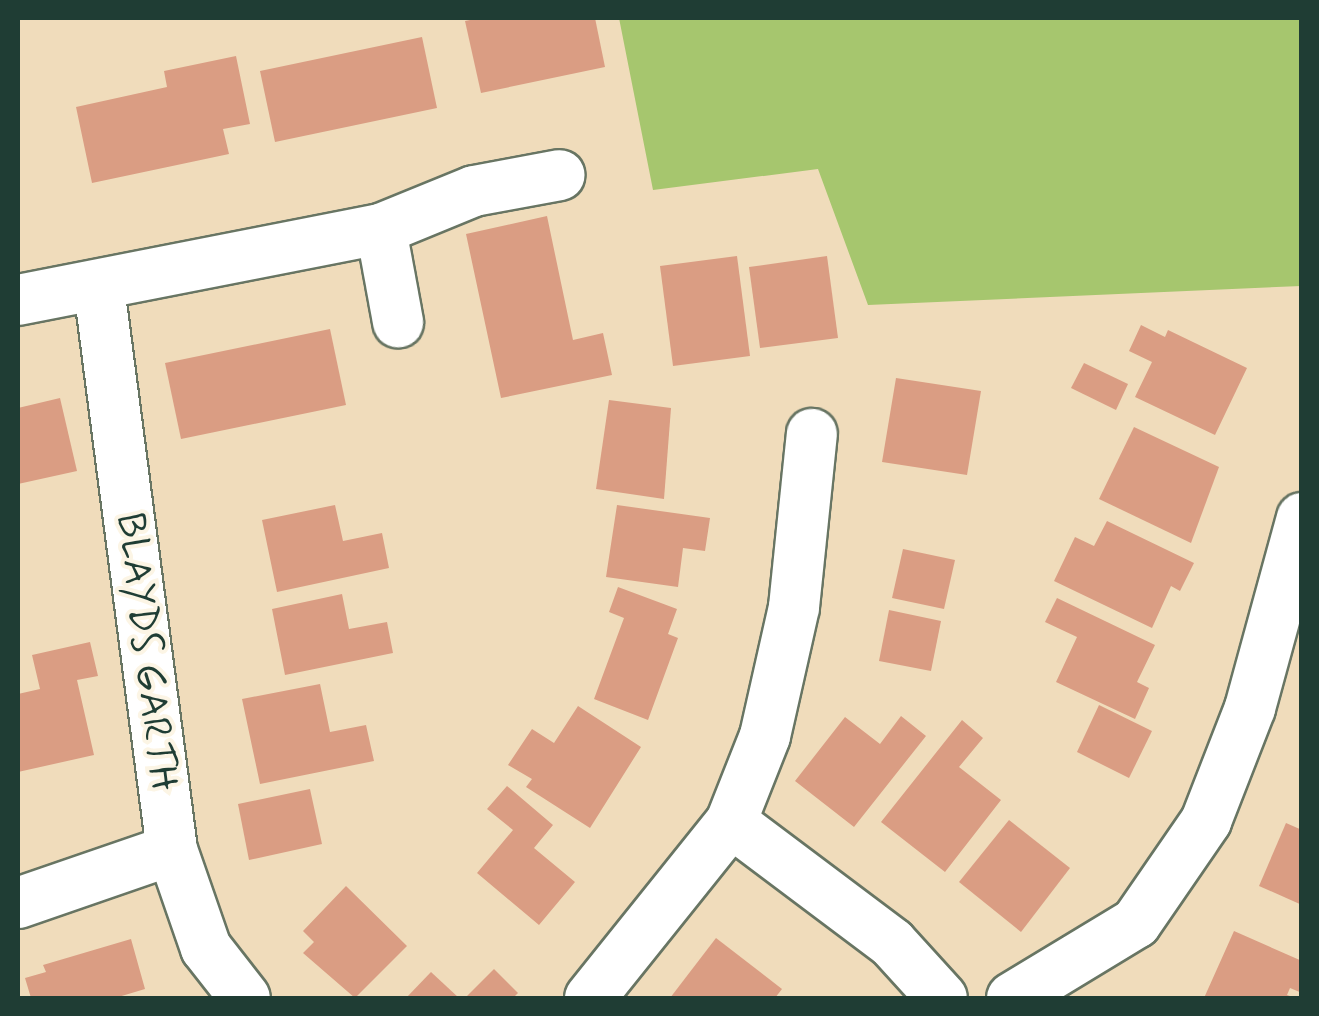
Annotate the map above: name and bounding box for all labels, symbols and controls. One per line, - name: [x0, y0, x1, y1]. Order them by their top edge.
- street label: BLAYDS GARTH: [105, 511, 187, 793]

